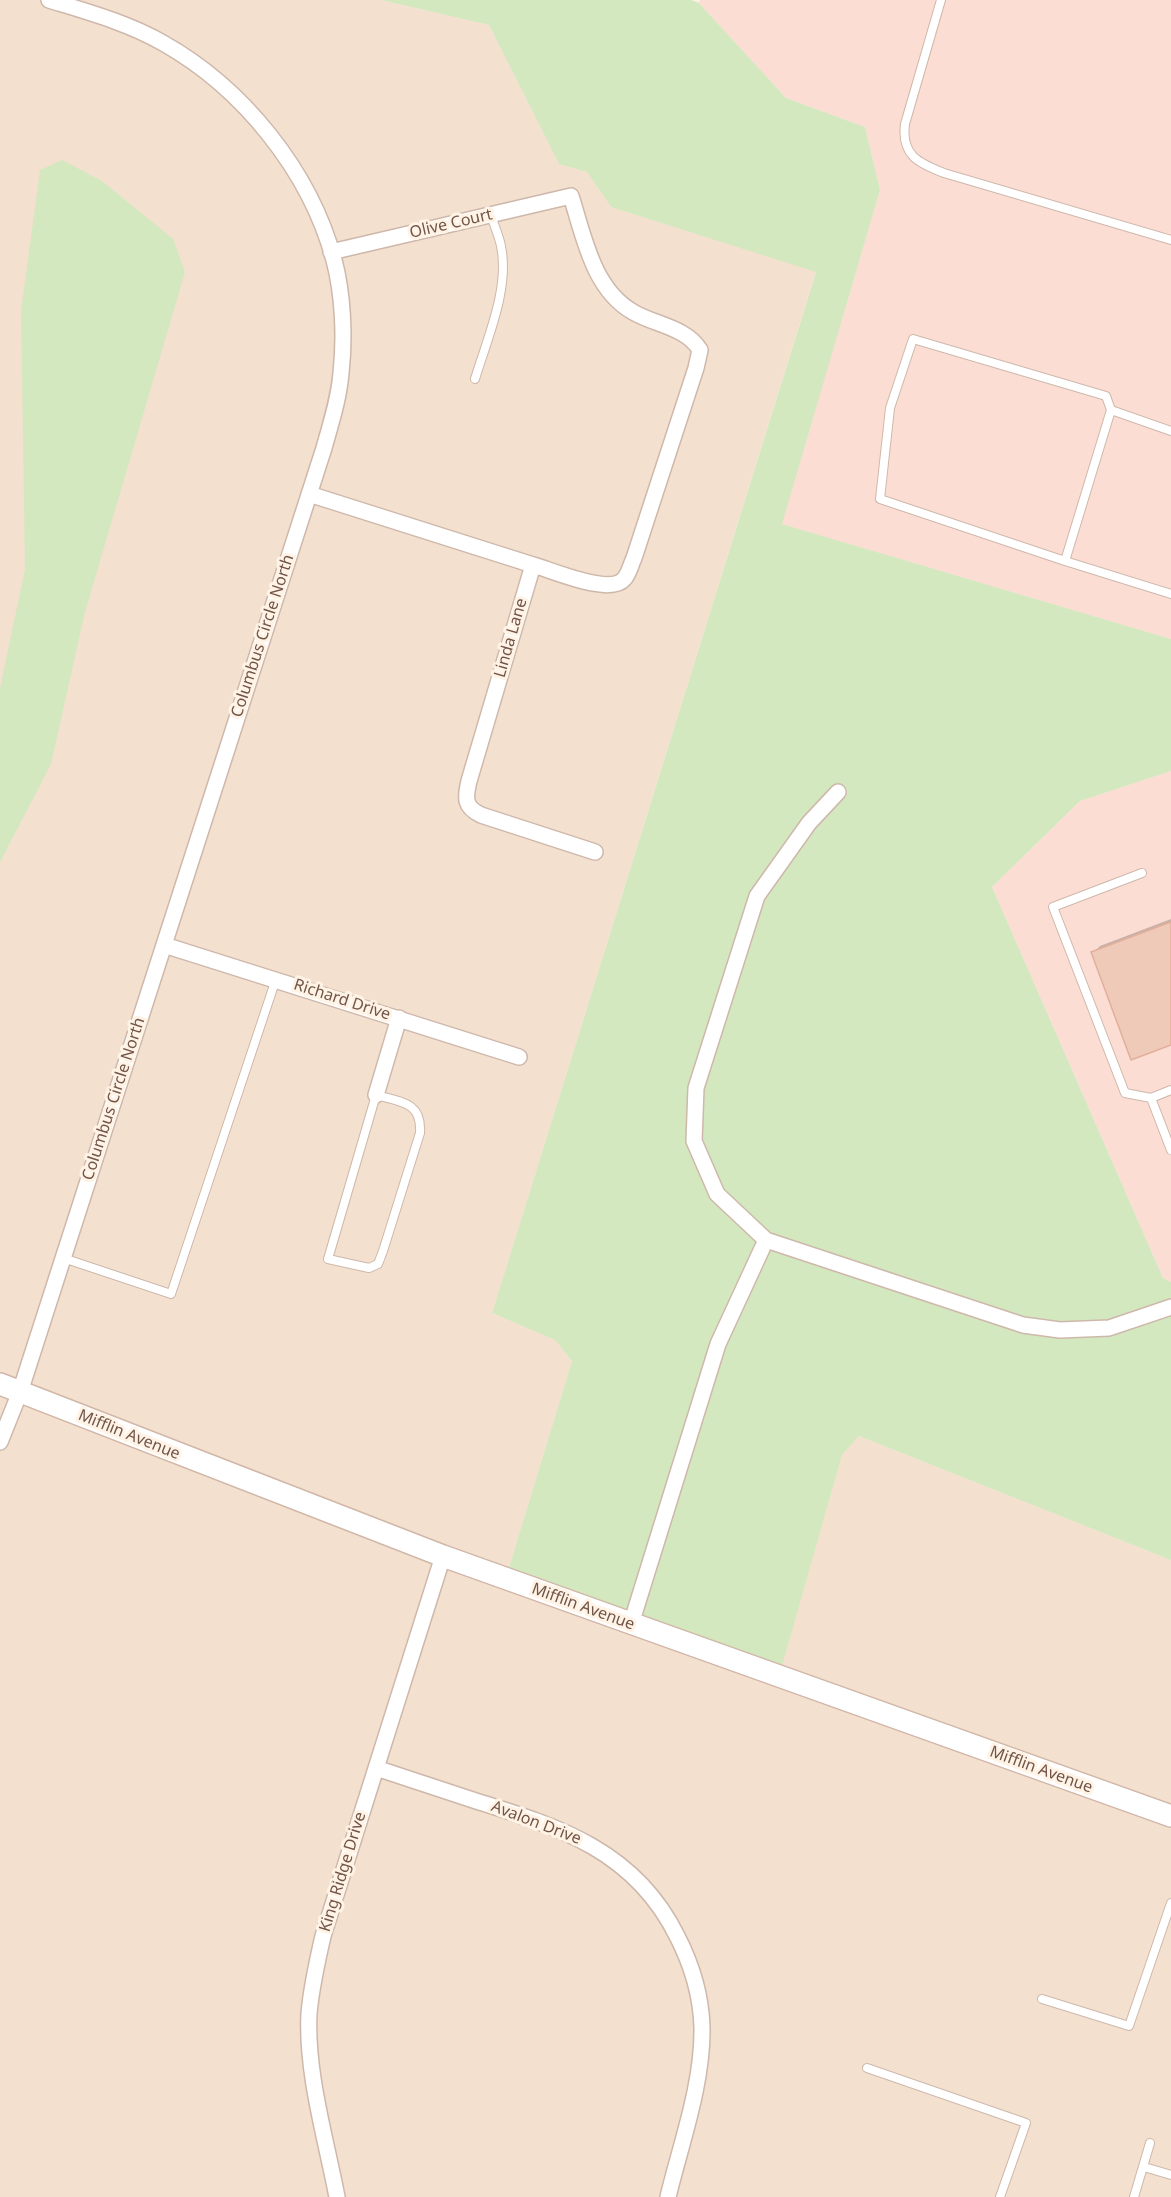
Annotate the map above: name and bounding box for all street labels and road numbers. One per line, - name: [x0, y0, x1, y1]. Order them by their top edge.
- street label: Olive Court: [408, 205, 494, 243]
- street label: Columbus Circle North: [228, 552, 298, 720]
- street label: Linda Lane: [491, 596, 531, 680]
- street label: Richard Drive: [291, 975, 393, 1025]
- street label: Columbus Circle North: [79, 1015, 149, 1183]
- street label: Mifflin Avenue: [75, 1406, 183, 1464]
- street label: Mifflin Avenue: [529, 1579, 637, 1635]
- street label: Mifflin Avenue: [987, 1742, 1095, 1798]
- street label: Avalon Drive: [488, 1797, 584, 1849]
- street label: King Ridge Drive: [316, 1810, 370, 1934]

